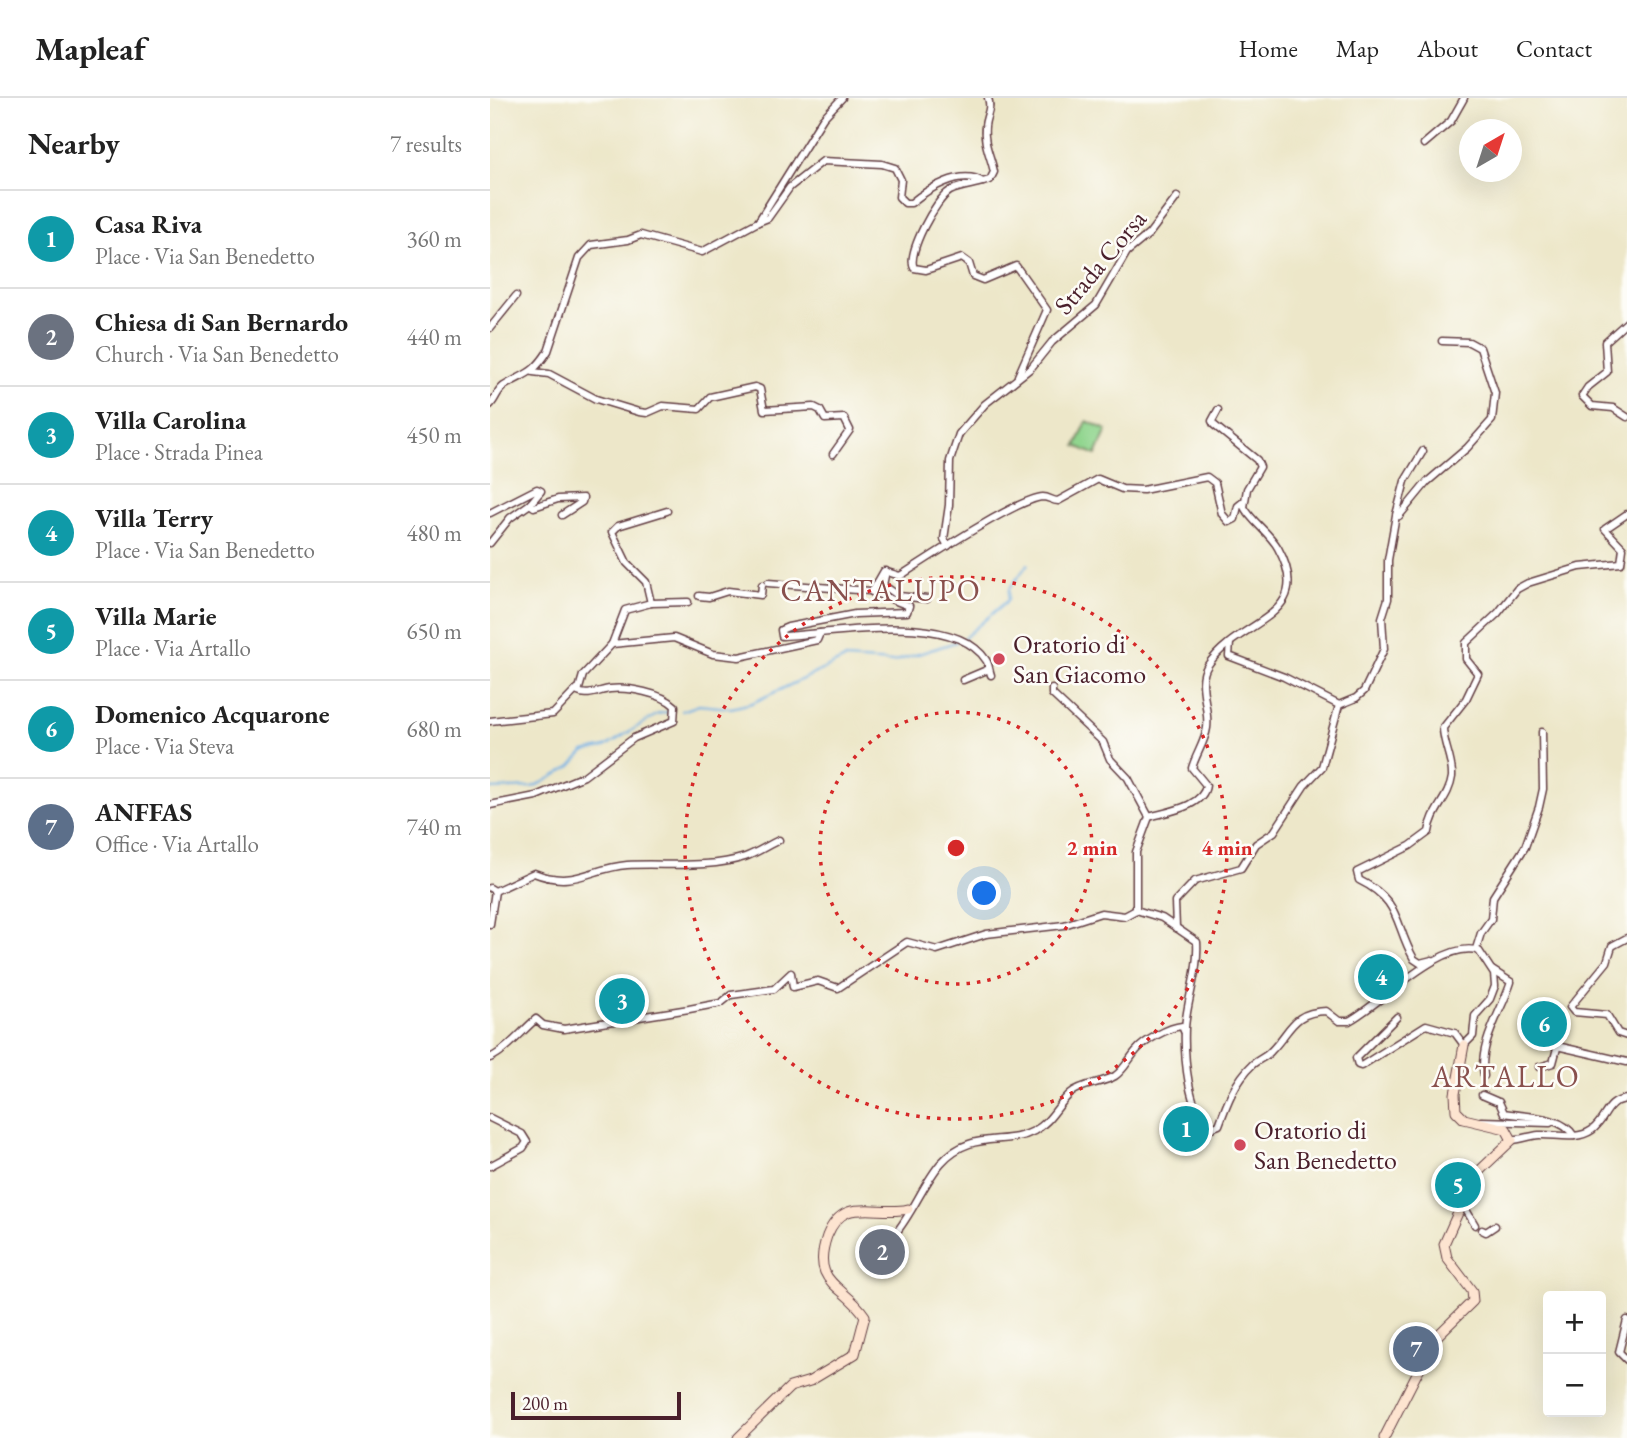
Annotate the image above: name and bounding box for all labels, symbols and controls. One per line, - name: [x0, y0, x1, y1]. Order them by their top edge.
- text: Mapleaf: [35, 27, 146, 70]
- text: Home: [1238, 33, 1298, 64]
- text: Map: [1336, 33, 1379, 64]
- text: About: [1417, 33, 1478, 64]
- text: Contact: [1516, 33, 1592, 64]
- north arrow: [1459, 119, 1522, 182]
- text: Nearby: [28, 124, 120, 163]
- text: 7 results: [390, 129, 462, 159]
- street label: Strada Corsa: [1046, 202, 1154, 322]
- text: Casa Riva: [95, 207, 202, 241]
- text: 1: [45, 224, 57, 254]
- text: 360 m: [406, 224, 462, 254]
- text: Place · Via San Benedetto: [95, 241, 315, 271]
- text: Chiesa di San Bernardo: [95, 305, 348, 339]
- text: 2: [45, 322, 57, 352]
- text: 440 m: [406, 322, 462, 352]
- text: Church · Via San Benedetto: [95, 339, 339, 369]
- text: Villa Carolina: [95, 403, 246, 437]
- text: 3: [45, 420, 57, 450]
- text: 450 m: [406, 420, 462, 450]
- text: Place · Strada Pinea: [95, 437, 263, 467]
- text: Villa Terry: [95, 501, 213, 535]
- text: 4: [45, 518, 57, 548]
- text: 480 m: [406, 518, 462, 548]
- text: Place · Via San Benedetto: [95, 535, 315, 565]
- district label: CANTALUPO: [780, 571, 982, 610]
- text: Villa Marie: [95, 599, 217, 633]
- text: 5: [45, 616, 57, 646]
- text: 650 m: [406, 616, 462, 646]
- place label: Oratorio di San Giacomo: [1013, 627, 1146, 691]
- text: Place · Via Artallo: [95, 633, 251, 663]
- marker: Oratorio di San Giacomo: [991, 651, 1007, 667]
- text: Domenico Acquarone: [95, 697, 330, 731]
- text: 6: [45, 714, 57, 744]
- text: 680 m: [406, 714, 462, 744]
- text: Place · Via Steva: [95, 731, 234, 761]
- text: ANFFAS: [95, 795, 192, 829]
- text: 7: [45, 812, 57, 842]
- text: 740 m: [406, 812, 462, 842]
- text: Office · Via Artallo: [95, 829, 259, 859]
- text: 2 min: [1066, 834, 1118, 861]
- text: 4 min: [1201, 834, 1253, 861]
- centre of rings: [944, 836, 968, 860]
- your location: [967, 876, 1001, 910]
- pin: 4: [1358, 951, 1404, 1003]
- pin: 3: [599, 975, 645, 1027]
- pin: 6: [1521, 998, 1567, 1050]
- district label: ARTALLO: [1430, 1057, 1581, 1096]
- pin: 1: [1163, 1103, 1209, 1155]
- place label: Oratorio di San Benedetto: [1254, 1113, 1397, 1177]
- marker: Oratorio di San Benedetto: [1232, 1137, 1248, 1153]
- pin: 5: [1435, 1159, 1481, 1211]
- pin: 2: [859, 1226, 905, 1278]
- map controls: [1543, 1291, 1606, 1417]
- button: +: [1543, 1291, 1606, 1354]
- pin: 7: [1393, 1323, 1439, 1375]
- button: −: [1543, 1354, 1606, 1417]
- scale bar: [511, 1389, 681, 1421]
- text: 200 m: [522, 1391, 568, 1416]

